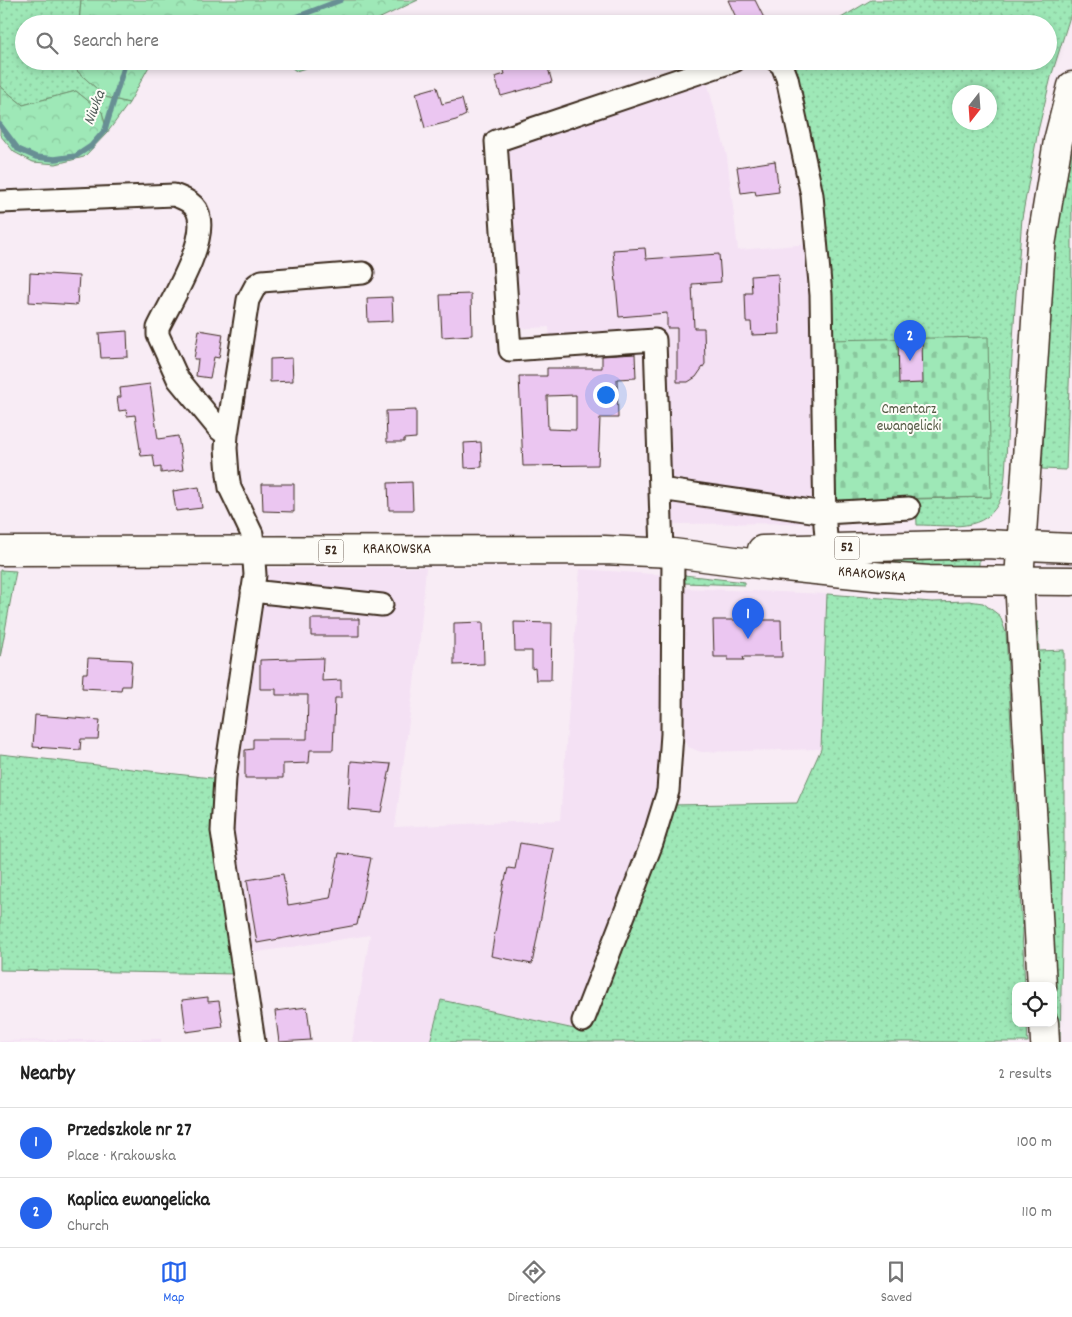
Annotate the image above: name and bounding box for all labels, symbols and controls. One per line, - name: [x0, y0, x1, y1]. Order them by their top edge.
- search box: [15, 15, 1057, 70]
- icon: search: [33, 29, 61, 57]
- text: Search here: [73, 29, 159, 56]
- north arrow: [952, 85, 997, 130]
- water label: Niwka: [78, 86, 113, 129]
- pin: 2: [894, 320, 926, 361]
- your location: [593, 382, 619, 408]
- park label: Cmentarz ewangelicki: [877, 399, 942, 438]
- road number: 52: [834, 536, 860, 560]
- street label: KRAKOWSKA: [363, 539, 431, 561]
- road number: 52: [318, 540, 344, 562]
- street label: KRAKOWSKA: [837, 561, 907, 589]
- pin: 1: [732, 598, 764, 639]
- map controls: [1012, 982, 1057, 1027]
- button: locate: [1012, 982, 1057, 1027]
- text: Nearby: [20, 1060, 75, 1090]
- text: 2 results: [998, 1063, 1052, 1086]
- text: Przedszkole nr 27: [67, 1118, 192, 1145]
- text: 1: [34, 1131, 38, 1154]
- text: 100 m: [1016, 1131, 1052, 1154]
- text: Place · Krakowska: [67, 1145, 176, 1168]
- text: Kaplica ewangelicka: [67, 1188, 210, 1215]
- text: 2: [33, 1201, 40, 1224]
- text: 110 m: [1022, 1201, 1052, 1224]
- text: Church: [67, 1215, 109, 1238]
- tab: Map: [160, 1258, 188, 1308]
- tab: Directions: [508, 1258, 561, 1308]
- tab: Saved: [881, 1258, 912, 1308]

